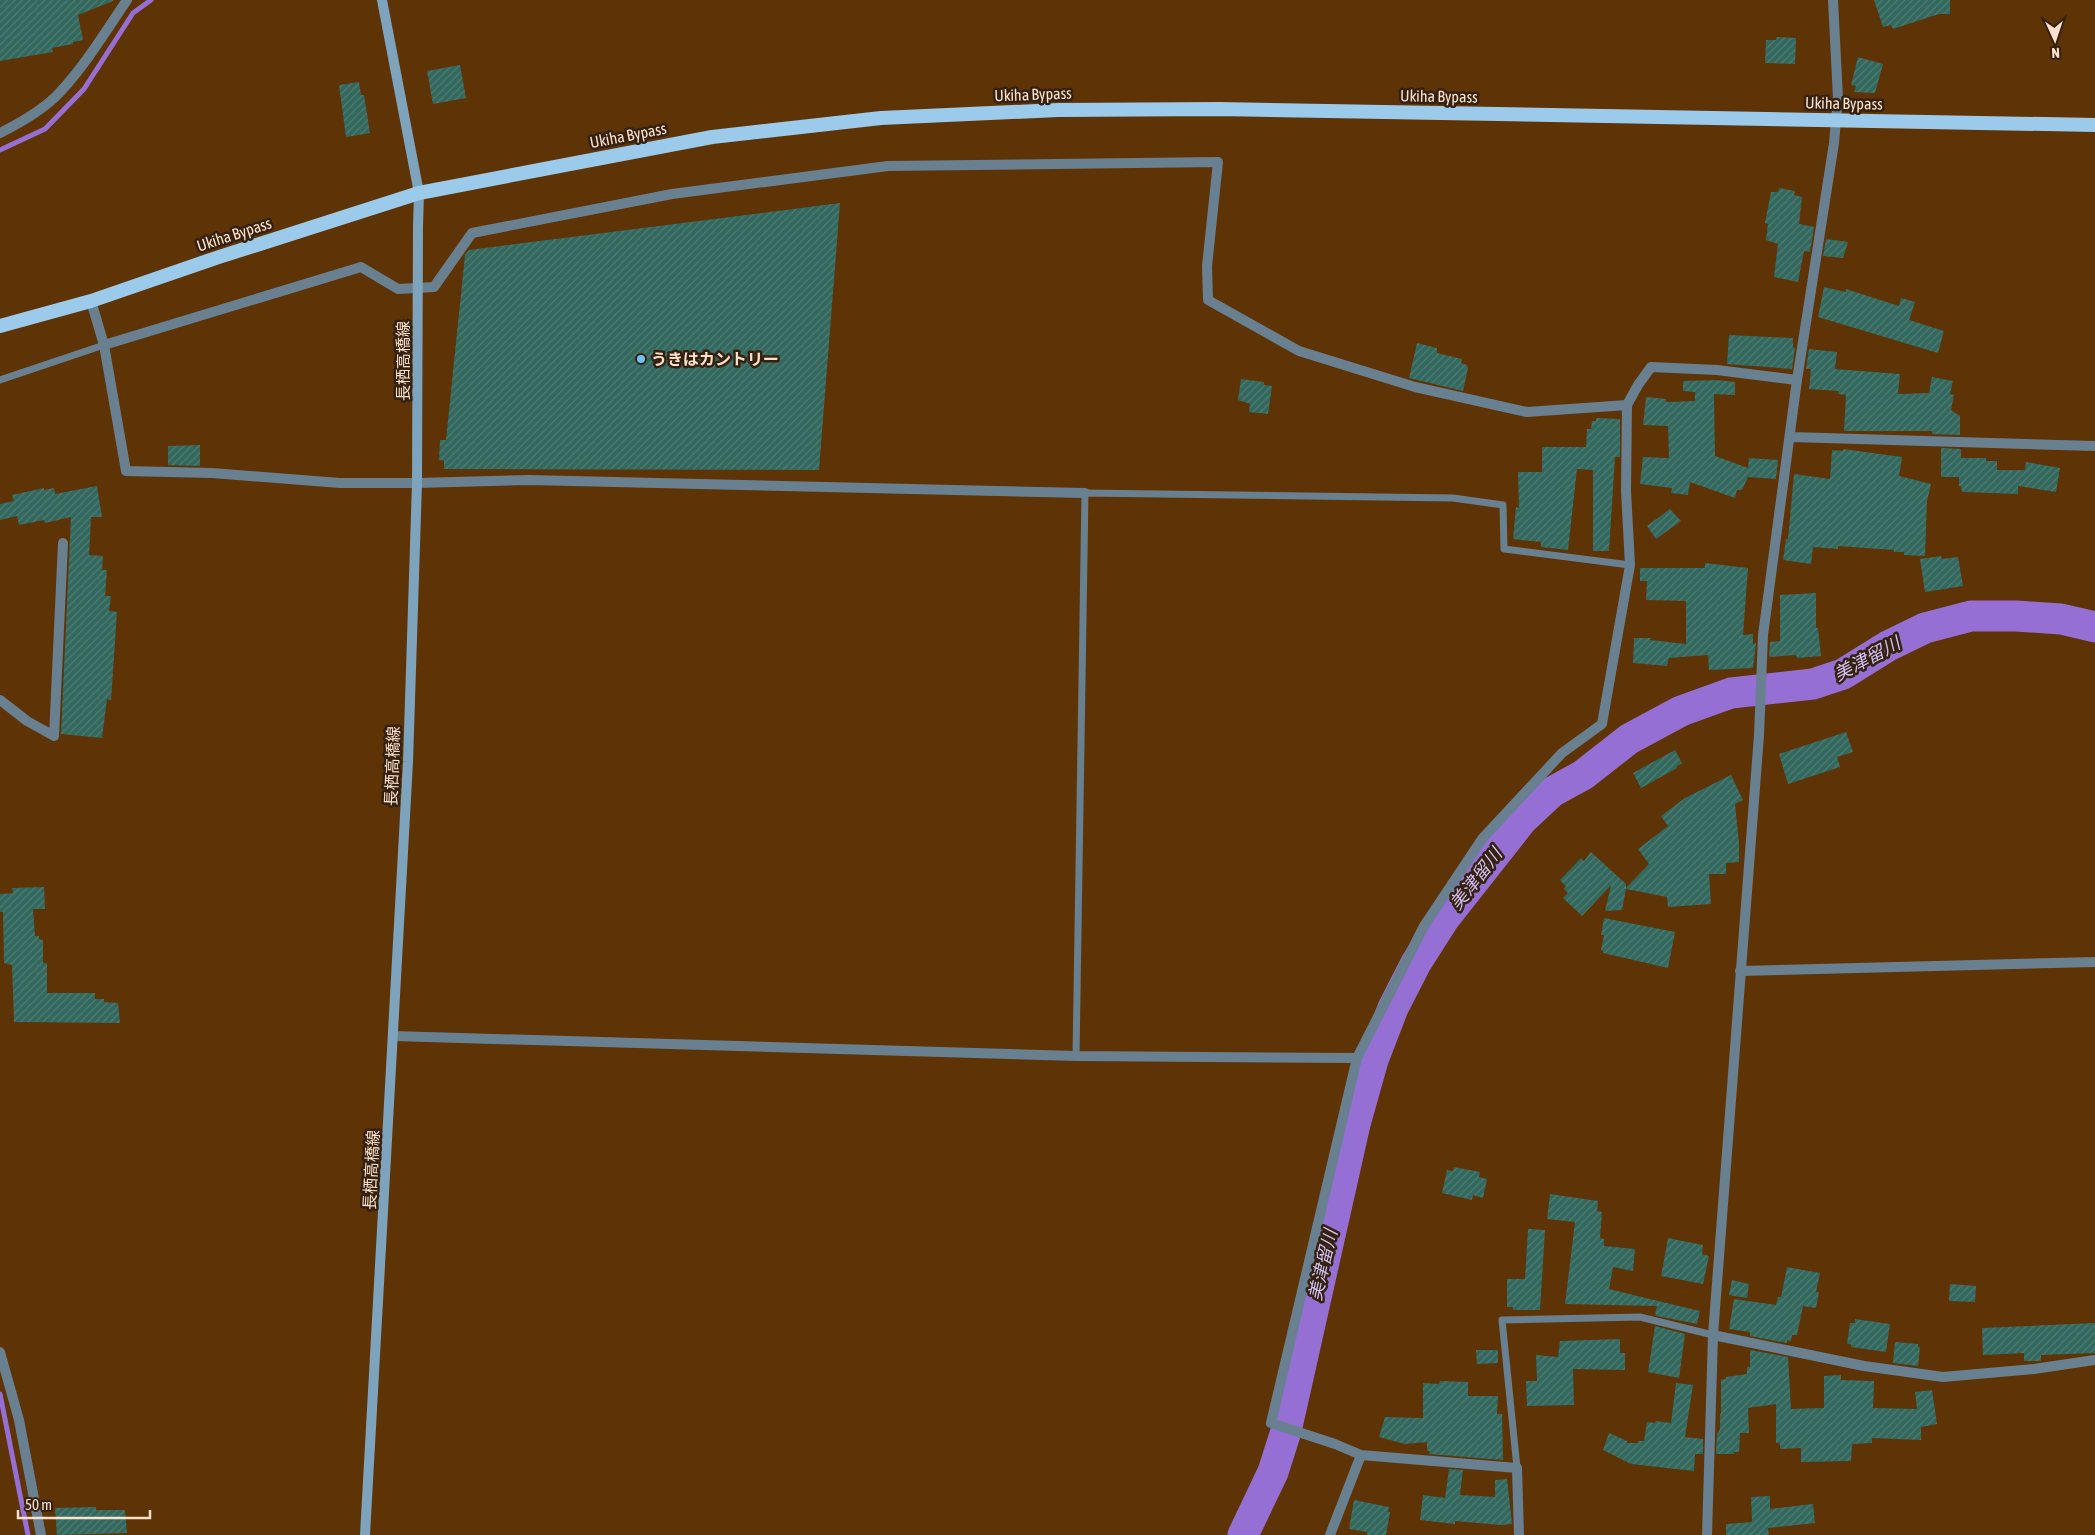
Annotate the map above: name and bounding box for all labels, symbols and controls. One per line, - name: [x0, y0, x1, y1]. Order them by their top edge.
- north arrow: [2030, 15, 2080, 65]
- text: N: [2051, 45, 2060, 61]
- street label: Ukiha Bypass: [994, 84, 1072, 105]
- street label: Ukiha Bypass: [1400, 86, 1478, 107]
- street label: Ukiha Bypass: [1805, 93, 1883, 114]
- street label: Ukiha Bypass: [588, 119, 668, 152]
- street label: Ukiha Bypass: [194, 213, 274, 255]
- street label: 長栖高橋線: [394, 321, 412, 401]
- place label: うきはカントリー: [651, 350, 779, 368]
- marker: うきはカントリー: [635, 353, 647, 365]
- water label: 美津留川: [1830, 631, 1905, 685]
- street label: 長栖高橋線: [382, 726, 402, 806]
- water label: 美津留川: [1445, 842, 1507, 914]
- street label: 長栖高橋線: [360, 1130, 382, 1210]
- water label: 美津留川: [1304, 1225, 1341, 1302]
- scale bar: [18, 1488, 150, 1520]
- text: 50 m: [25, 1496, 52, 1513]

